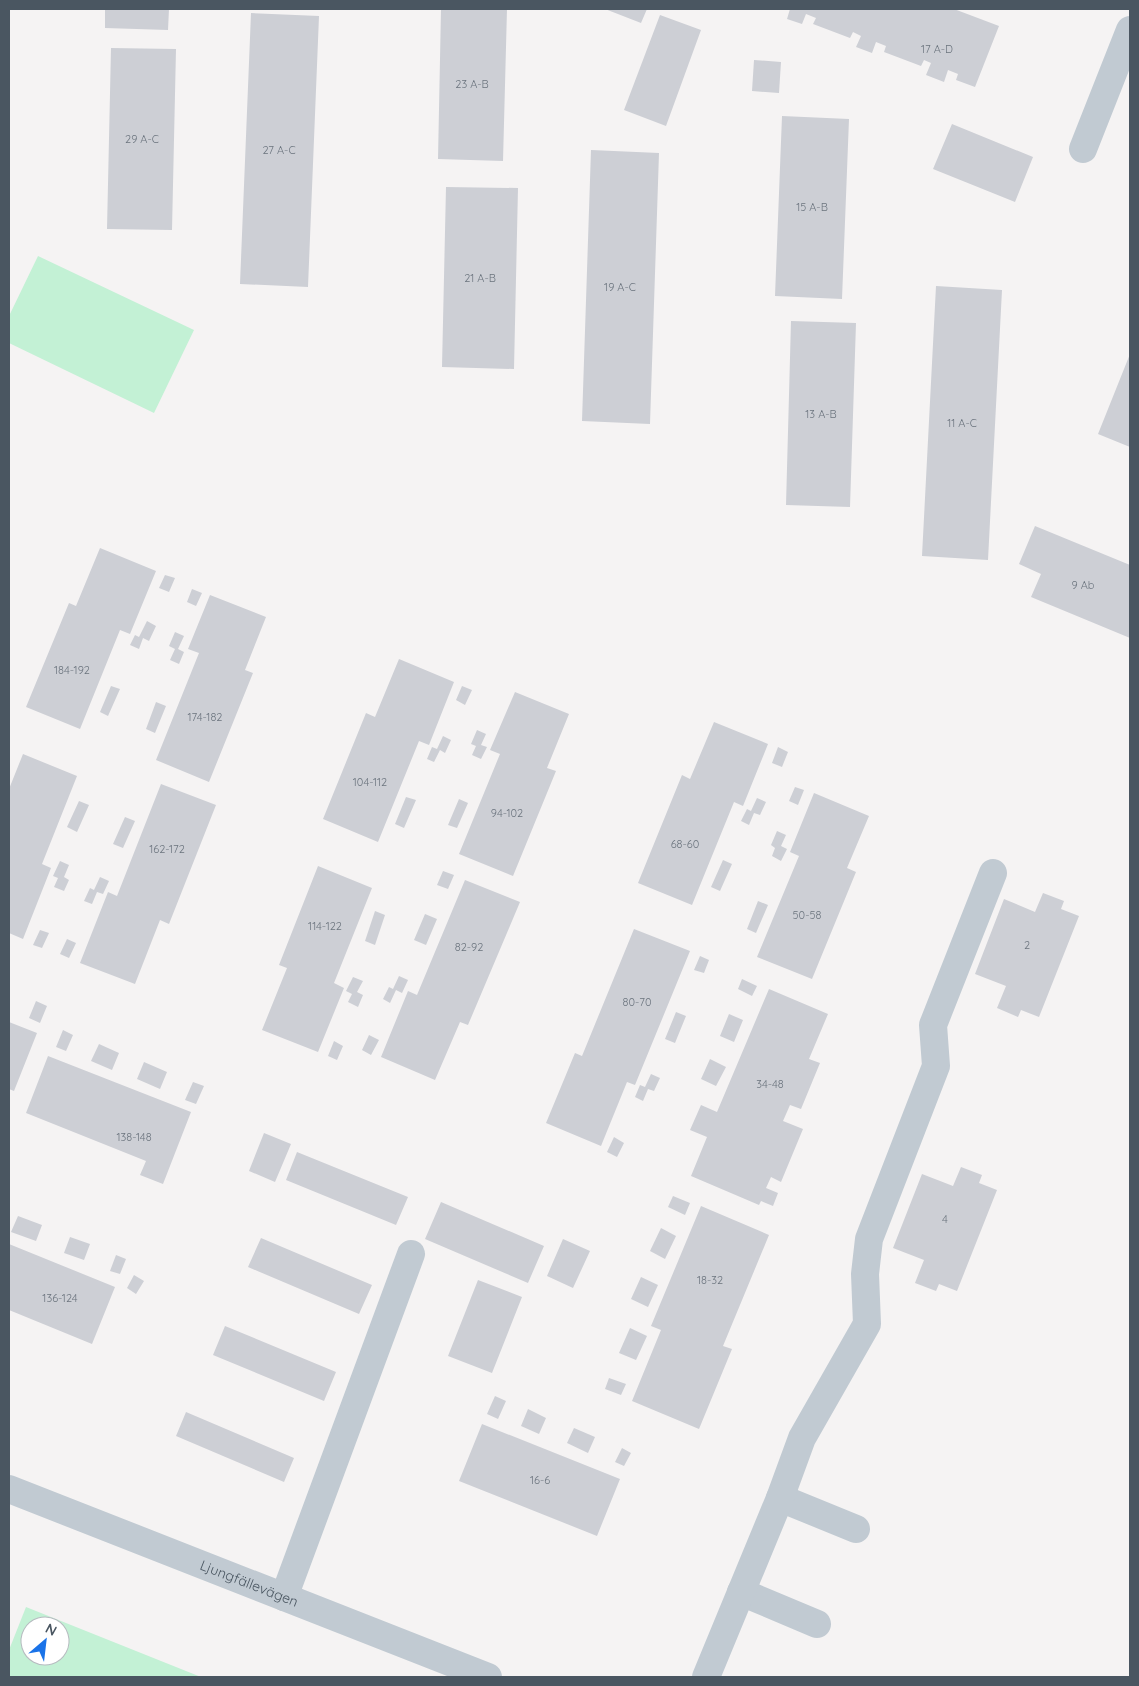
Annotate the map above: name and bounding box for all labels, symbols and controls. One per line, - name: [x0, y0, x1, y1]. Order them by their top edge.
- house number: 17 A-D: [921, 42, 953, 56]
- house number: 23 A-B: [455, 77, 489, 91]
- house number: 29 A-C: [125, 132, 159, 146]
- house number: 27 A-C: [262, 143, 296, 157]
- house number: 15 A-B: [796, 200, 828, 214]
- house number: 21 A-B: [464, 271, 496, 285]
- house number: 19 A-C: [604, 280, 636, 294]
- house number: 13 A-B: [805, 407, 837, 421]
- house number: 11 A-C: [947, 416, 977, 430]
- house number: 9 Ab: [1072, 578, 1095, 592]
- house number: 184-192: [54, 663, 90, 677]
- house number: 174-182: [188, 710, 222, 724]
- house number: 104-112: [353, 775, 387, 789]
- house number: 94-102: [491, 806, 523, 820]
- house number: 68-60: [671, 837, 699, 851]
- house number: 162-172: [149, 842, 185, 856]
- house number: 50-58: [793, 908, 821, 922]
- house number: 114-122: [308, 919, 342, 933]
- house number: 2: [1024, 938, 1030, 952]
- house number: 82-92: [455, 940, 483, 954]
- house number: 80-70: [623, 995, 651, 1009]
- house number: 34-48: [756, 1077, 784, 1091]
- house number: 138-148: [116, 1130, 152, 1144]
- house number: 4: [942, 1212, 948, 1226]
- house number: 18-32: [697, 1273, 723, 1287]
- house number: 136-124: [42, 1291, 78, 1305]
- house number: 16-6: [530, 1473, 550, 1487]
- street label: Ljungfällevägen: [197, 1556, 301, 1611]
- north arrow: [20, 1616, 70, 1666]
- text: N: [42, 1619, 60, 1640]

